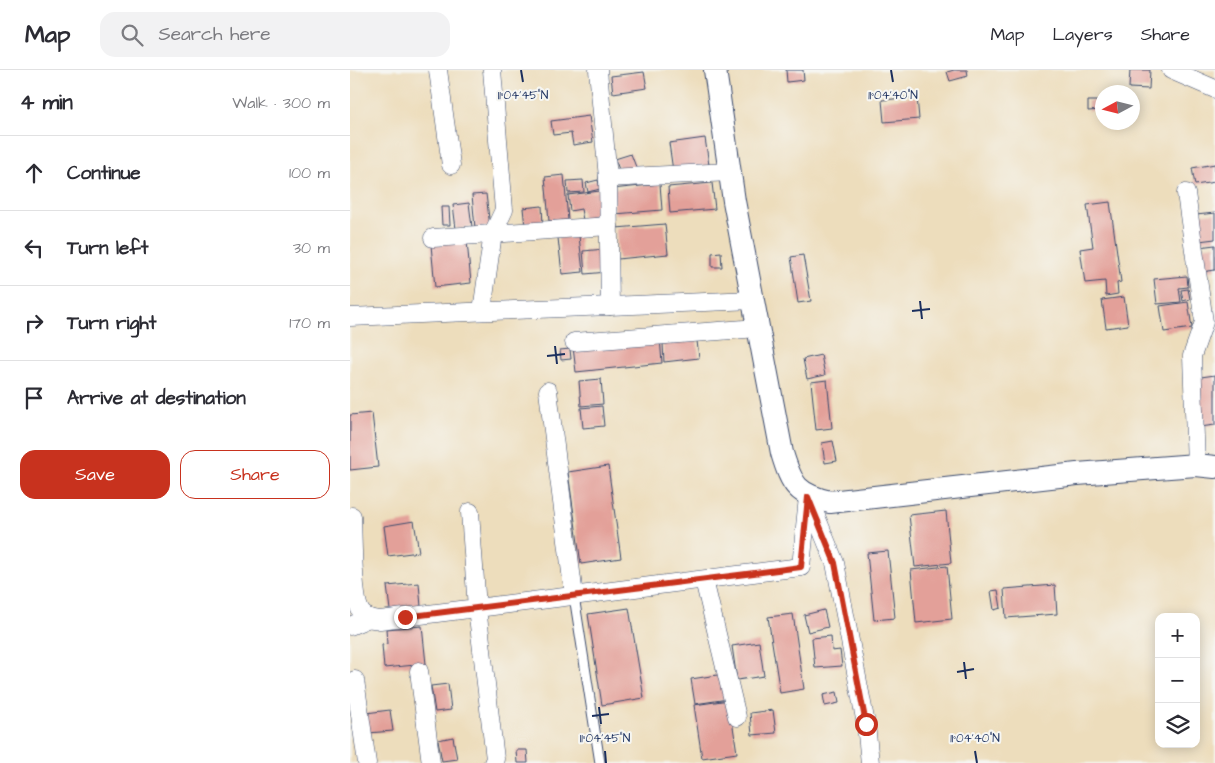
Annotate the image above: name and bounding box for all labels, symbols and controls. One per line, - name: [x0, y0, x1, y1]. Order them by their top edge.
- search box: [100, 12, 450, 57]
- text: Map: [25, 18, 70, 52]
- icon: search: [118, 21, 146, 49]
- text: Search here: [158, 21, 271, 48]
- text: Map: [990, 22, 1024, 47]
- text: Layers: [1052, 22, 1113, 47]
- text: Share: [1141, 22, 1190, 47]
- north arrow: [1095, 85, 1140, 130]
- text: 11°04'45"N: [498, 87, 549, 104]
- text: 11°04'40"N: [868, 87, 918, 104]
- text: 4 min: [20, 88, 73, 117]
- text: Walk · 300 m: [232, 92, 330, 114]
- icon: ahead: [20, 159, 48, 187]
- text: Continue: [67, 160, 141, 187]
- text: 100 m: [289, 162, 330, 184]
- icon: left: [20, 234, 48, 262]
- text: Turn left: [67, 235, 148, 262]
- text: 30 m: [293, 237, 330, 259]
- icon: right: [20, 309, 48, 337]
- text: Turn right: [67, 310, 156, 337]
- text: 170 m: [289, 312, 330, 334]
- icon: arrive: [20, 384, 48, 412]
- text: Arrive at destination: [67, 385, 246, 412]
- button: Save: [20, 450, 170, 499]
- button: Share: [180, 450, 330, 499]
- route end: [394, 606, 417, 629]
- map controls: [1155, 613, 1200, 748]
- button: +: [1155, 613, 1200, 658]
- button: −: [1155, 658, 1200, 703]
- button: layers: [1155, 703, 1200, 748]
- route start: [855, 713, 878, 736]
- text: 11°04'45"N: [580, 730, 631, 747]
- text: 11°04'40"N: [950, 730, 1000, 747]

